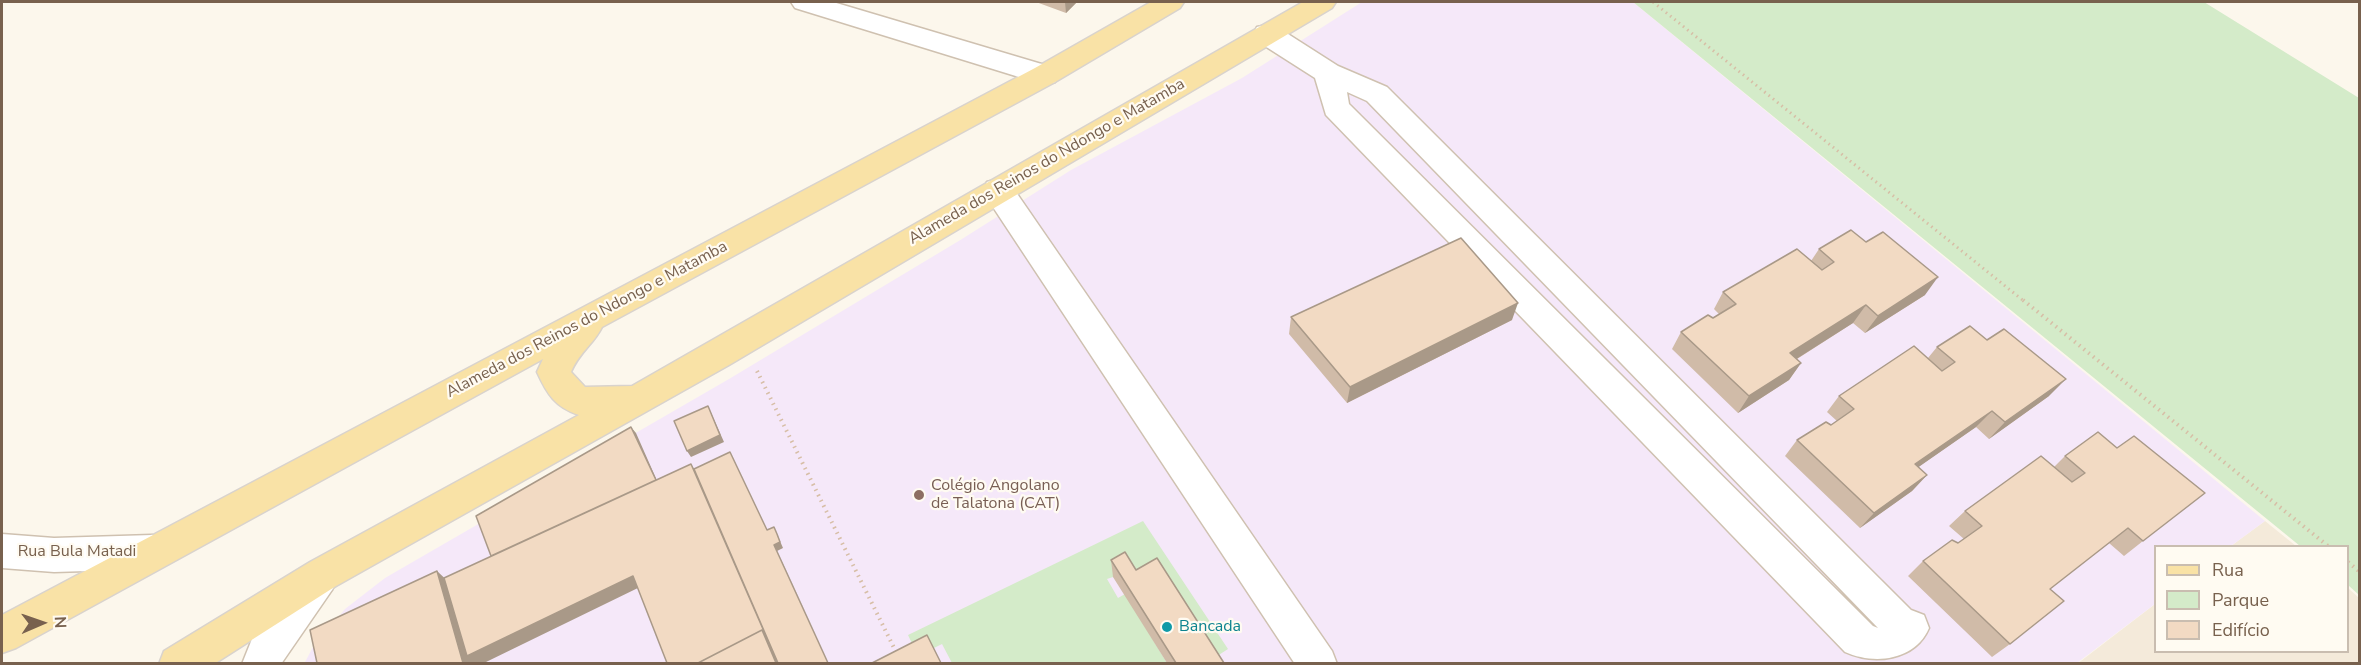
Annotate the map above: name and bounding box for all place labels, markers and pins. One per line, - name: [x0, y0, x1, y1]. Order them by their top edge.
- place label: Colégio Angolano de Talatona (CAT): [931, 476, 1060, 514]
- marker: Colégio Angolano de Talatona (CAT): [912, 488, 926, 502]
- place label: Bancada: [1179, 617, 1241, 637]
- marker: Bancada: [1160, 620, 1174, 634]

